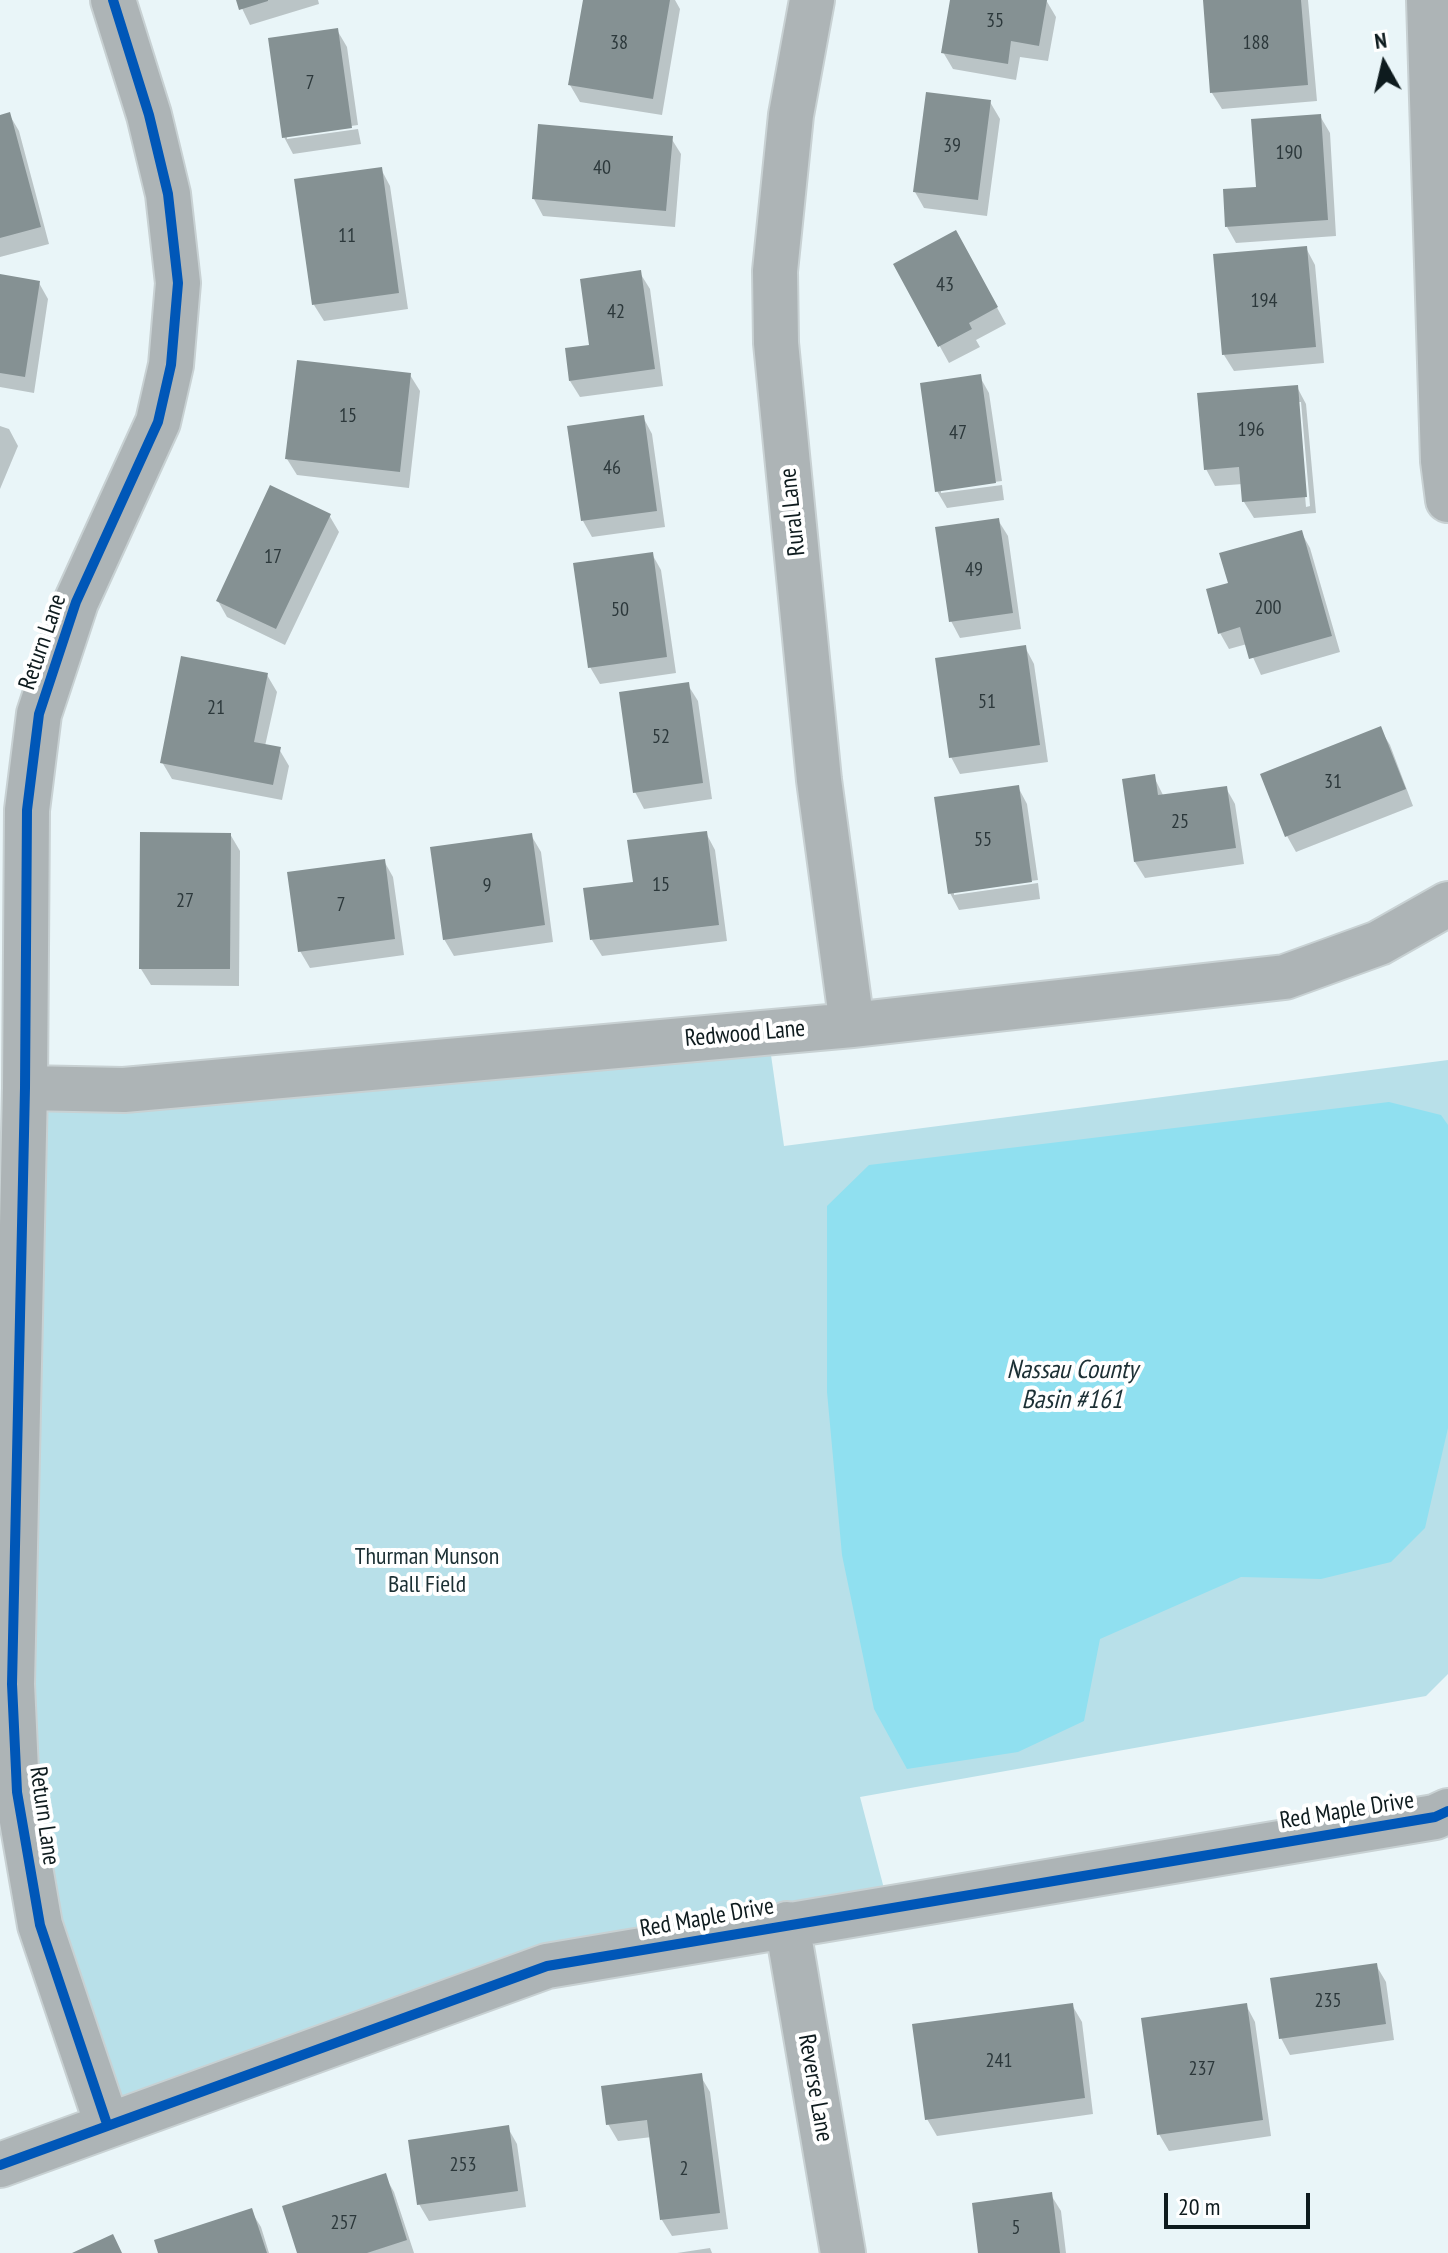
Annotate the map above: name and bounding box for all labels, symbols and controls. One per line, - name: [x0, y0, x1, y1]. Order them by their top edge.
- house number: 35: [986, 9, 1004, 33]
- north arrow: [1344, 24, 1424, 104]
- text: N: [1373, 26, 1388, 55]
- house number: 38: [610, 31, 628, 55]
- house number: 188: [1243, 31, 1269, 55]
- house number: 7: [306, 71, 314, 95]
- house number: 39: [943, 134, 961, 158]
- house number: 190: [1276, 141, 1302, 165]
- house number: 40: [593, 156, 611, 180]
- house number: 11: [338, 224, 356, 248]
- house number: 43: [936, 273, 954, 297]
- house number: 194: [1251, 289, 1277, 313]
- house number: 42: [607, 300, 625, 324]
- house number: 15: [339, 404, 357, 428]
- house number: 196: [1238, 418, 1264, 442]
- house number: 47: [949, 421, 967, 445]
- house number: 46: [603, 456, 621, 480]
- street label: Rural Lane: [774, 467, 812, 557]
- house number: 17: [264, 545, 282, 569]
- house number: 49: [965, 558, 983, 582]
- street label: Return Lane: [13, 590, 73, 694]
- house number: 200: [1255, 596, 1281, 620]
- house number: 50: [611, 598, 629, 622]
- house number: 51: [978, 690, 996, 714]
- house number: 21: [207, 696, 225, 720]
- house number: 52: [652, 725, 670, 749]
- house number: 31: [1324, 770, 1342, 794]
- house number: 25: [1171, 810, 1189, 834]
- house number: 55: [974, 828, 992, 852]
- house number: 15: [652, 873, 670, 897]
- house number: 9: [483, 874, 491, 898]
- house number: 27: [176, 889, 194, 913]
- house number: 7: [337, 893, 345, 917]
- street label: Redwood Lane: [684, 1014, 806, 1054]
- water label: Nassau County Basin #161: [1006, 1355, 1138, 1416]
- park label: Thurman Munson Ball Field: [355, 1543, 499, 1599]
- street label: Return Lane: [23, 1765, 65, 1867]
- street label: Red Maple Drive: [1278, 1786, 1416, 1836]
- street label: Red Maple Drive: [638, 1892, 776, 1944]
- house number: 235: [1315, 1989, 1341, 2013]
- street label: Reverse Lane: [791, 2032, 839, 2144]
- house number: 241: [986, 2049, 1012, 2073]
- house number: 237: [1189, 2057, 1215, 2081]
- house number: 253: [450, 2153, 476, 2177]
- house number: 2: [680, 2157, 688, 2181]
- scale bar: [1168, 2177, 1314, 2227]
- text: 20 m: [1178, 2191, 1220, 2222]
- house number: 257: [331, 2211, 357, 2235]
- house number: 5: [1012, 2216, 1020, 2240]

